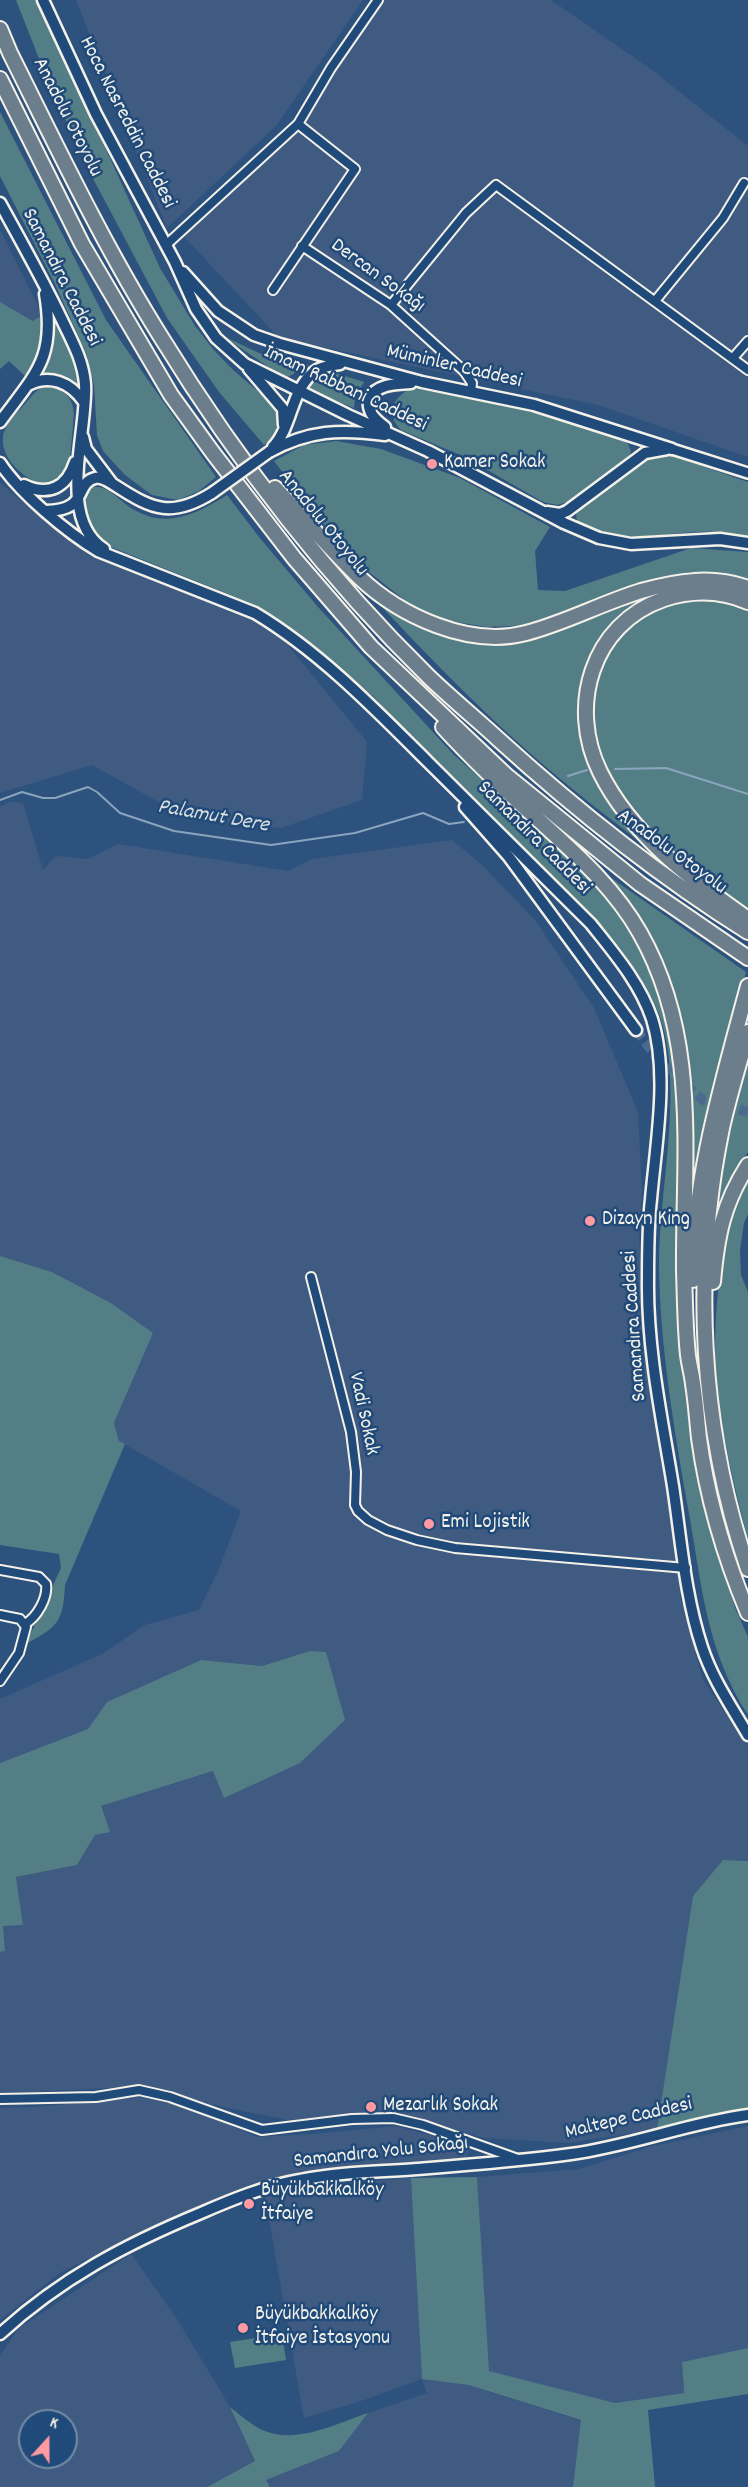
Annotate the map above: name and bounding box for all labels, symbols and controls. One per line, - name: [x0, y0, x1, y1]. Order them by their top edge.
- street label: Hoca Nasreddin Caddesi: [72, 33, 180, 213]
- street label: Anadolu Otoyolu: [25, 54, 107, 182]
- street label: Samandıra Caddesi: [14, 205, 106, 351]
- street label: Dercan Sokağı: [325, 234, 429, 320]
- street label: Müminler Caddesi: [384, 340, 524, 396]
- street label: İmam Rabbani Caddesi: [259, 341, 431, 439]
- place label: Kamer Sokak: [444, 451, 545, 477]
- marker: Kamer Sokak: [425, 457, 439, 471]
- street label: Anadolu Otoyolu: [271, 466, 373, 582]
- street label: Samandıra Caddesi: [471, 777, 595, 901]
- water label: Palamut Dere: [155, 795, 271, 841]
- street label: Anadolu Otoyolu: [611, 805, 731, 901]
- place label: Dizayn King: [602, 1208, 690, 1234]
- marker: Dizayn King: [583, 1214, 597, 1228]
- street label: Samandıra Caddesi: [618, 1250, 654, 1402]
- street label: Vadi Sokak: [341, 1370, 383, 1458]
- place label: Emi Lojistik: [441, 1511, 530, 1537]
- marker: Emi Lojistik: [422, 1517, 436, 1531]
- street label: Maltepe Caddesi: [563, 2093, 695, 2147]
- place label: Mezarlık Sokak: [383, 2094, 498, 2120]
- marker: Mezarlık Sokak: [364, 2100, 378, 2114]
- street label: Samandıra Yolu Sokağı: [293, 2132, 469, 2176]
- place label: Büyükbakkalköy İtfaiye: [261, 2179, 384, 2229]
- marker: Büyükbakkalköy İtfaiye: [242, 2197, 256, 2211]
- place label: Büyükbakkalköy İtfaiye İstasyonu: [255, 2303, 390, 2353]
- marker: Büyükbakkalköy İtfaiye İstasyonu: [236, 2321, 250, 2335]
- north arrow: [18, 2409, 78, 2469]
- text: K: [46, 2412, 61, 2436]

